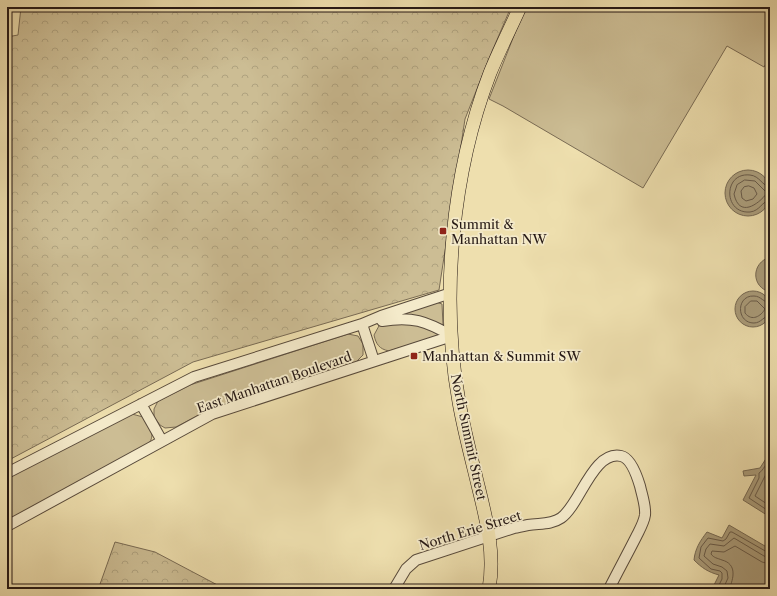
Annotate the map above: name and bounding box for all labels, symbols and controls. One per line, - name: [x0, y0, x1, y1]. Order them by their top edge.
- place label: Summit & Manhattan NW: [451, 216, 547, 247]
- marker: Summit & Manhattan NW: [438, 226, 448, 236]
- street label: East Manhattan Boulevard: [194, 348, 354, 416]
- place label: Manhattan & Summit SW: [422, 348, 581, 364]
- marker: Manhattan & Summit SW: [409, 351, 419, 361]
- street label: North Summit Street: [448, 372, 490, 502]
- street label: North Erie Street: [417, 507, 523, 553]

